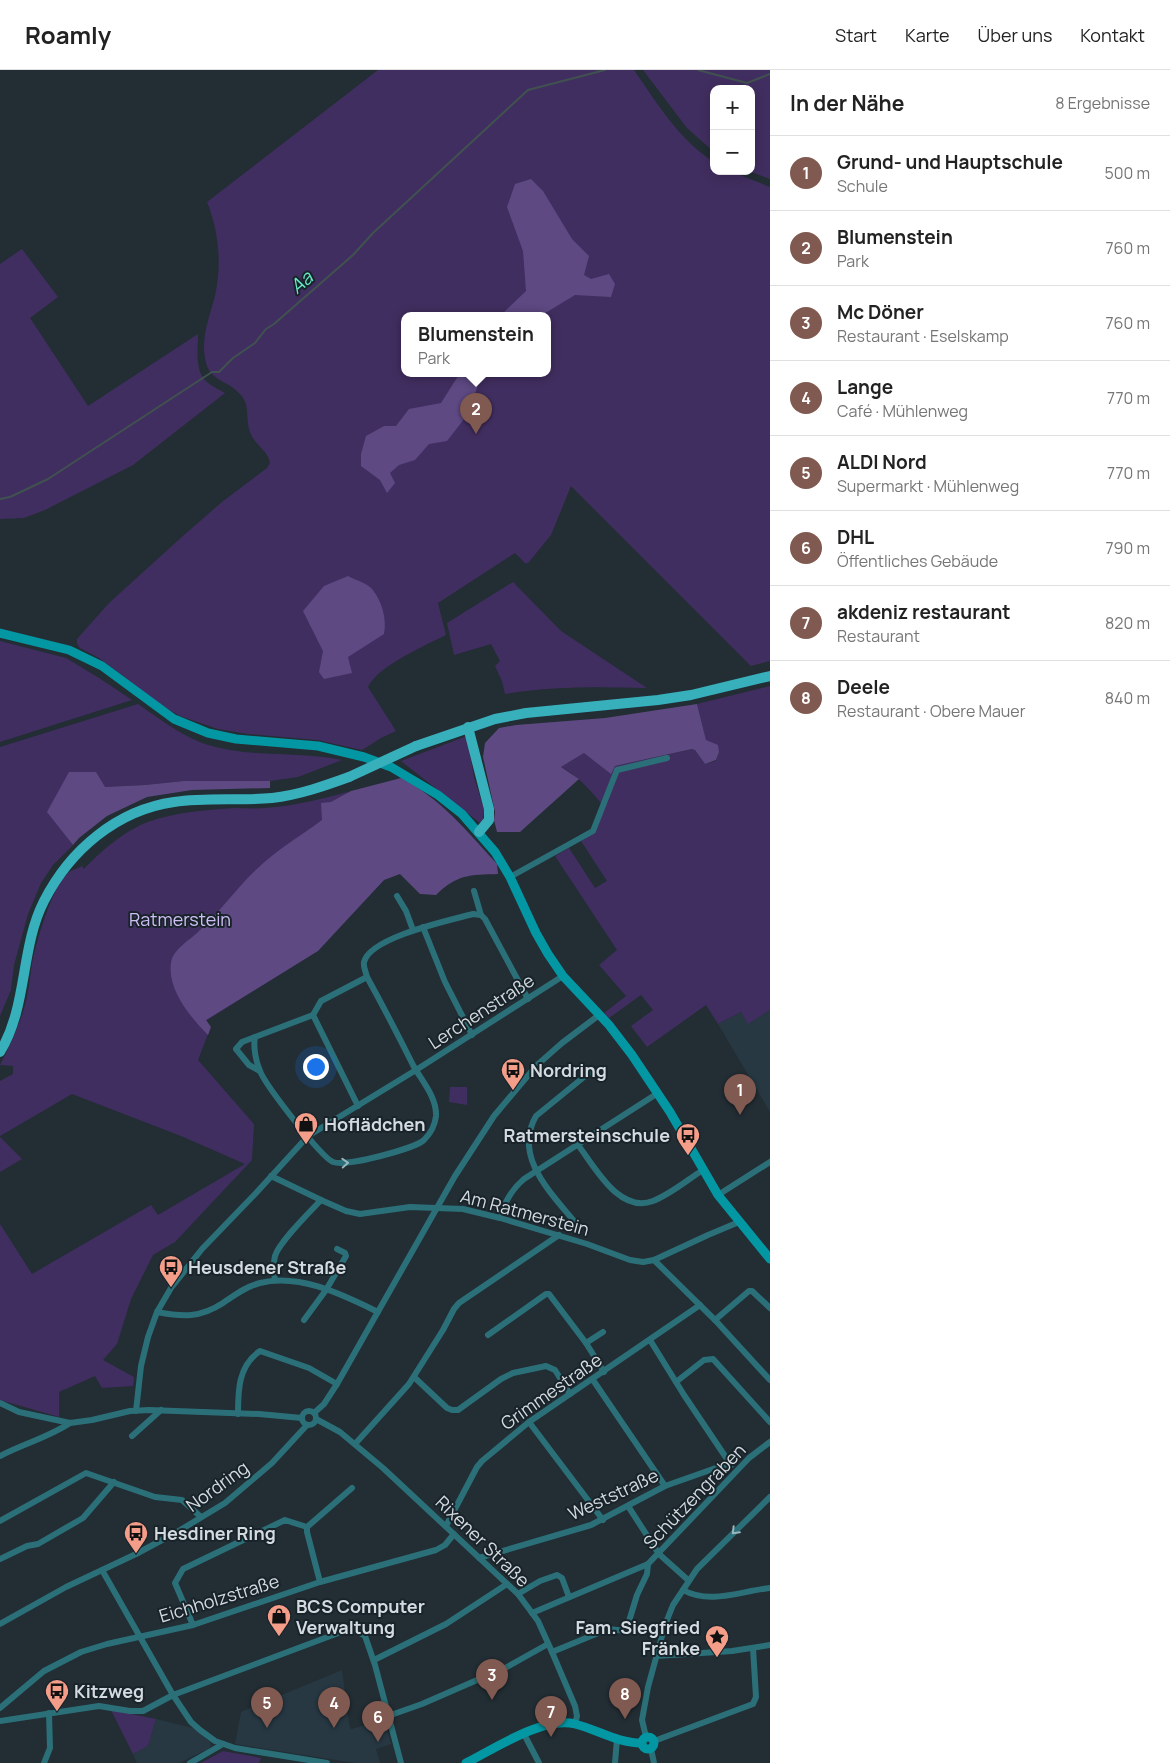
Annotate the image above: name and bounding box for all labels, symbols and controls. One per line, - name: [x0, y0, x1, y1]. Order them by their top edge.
- text: Roamly: [25, 18, 111, 51]
- text: Start: [835, 23, 877, 47]
- text: Karte: [905, 23, 950, 47]
- text: Über uns: [978, 23, 1052, 47]
- text: Kontakt: [1080, 23, 1145, 47]
- map controls: [710, 85, 755, 175]
- button: +: [710, 85, 755, 130]
- text: In der Nähe: [790, 89, 904, 117]
- text: 8 Ergebnisse: [1055, 92, 1150, 114]
- button: −: [710, 130, 755, 175]
- text: Grund- und Hauptschule: [837, 149, 1063, 175]
- text: 1: [802, 162, 810, 184]
- text: 500 m: [1104, 162, 1150, 184]
- text: Schule: [837, 175, 888, 197]
- text: Blumenstein: [837, 224, 953, 250]
- text: 2: [801, 237, 811, 259]
- text: 760 m: [1106, 237, 1150, 259]
- text: Park: [837, 250, 869, 272]
- water label: Aa: [284, 264, 319, 299]
- text: Mc Döner: [837, 299, 924, 325]
- popup: [401, 312, 551, 377]
- text: 3: [801, 312, 811, 334]
- text: 760 m: [1106, 312, 1150, 334]
- text: Blumenstein: [418, 321, 534, 347]
- text: Restaurant · Eselskamp: [837, 325, 1009, 347]
- text: Park: [418, 347, 450, 369]
- text: Lange: [837, 374, 893, 400]
- text: 4: [801, 387, 811, 409]
- text: 770 m: [1107, 387, 1150, 409]
- pin: 2: [460, 393, 492, 434]
- text: Café · Mühlenweg: [837, 400, 968, 422]
- text: ALDI Nord: [837, 449, 927, 475]
- text: 5: [801, 462, 811, 484]
- text: 770 m: [1107, 462, 1150, 484]
- text: Supermarkt · Mühlenweg: [837, 475, 1019, 497]
- text: DHL: [837, 524, 874, 550]
- text: 6: [801, 537, 811, 559]
- text: 790 m: [1106, 537, 1150, 559]
- text: Öffentliches Gebäude: [837, 550, 998, 572]
- text: akdeniz restaurant: [837, 599, 1011, 625]
- text: 7: [802, 612, 810, 634]
- text: 820 m: [1105, 612, 1150, 634]
- text: Restaurant: [837, 625, 920, 647]
- text: Deele: [837, 674, 890, 700]
- text: 8: [801, 687, 811, 709]
- text: 840 m: [1105, 687, 1150, 709]
- text: Restaurant · Obere Mauer: [837, 700, 1025, 722]
- park label: Ratmerstein: [129, 907, 231, 931]
- street label: Lerchenstraße: [423, 968, 539, 1054]
- your location: [303, 1054, 329, 1080]
- bus stop icon: Nordring: [500, 1057, 526, 1091]
- place label: Nordring: [530, 1058, 607, 1082]
- pin: 1: [724, 1074, 756, 1115]
- shop icon: Hoflädchen: [293, 1111, 319, 1145]
- place label: Hoflädchen: [324, 1112, 425, 1136]
- bus stop icon: Ratmersteinschule: [675, 1122, 701, 1156]
- place label: Ratmersteinschule: [504, 1123, 670, 1147]
- one-way arrow: [342, 1157, 350, 1168]
- street label: Am Ratmerstein: [458, 1183, 592, 1241]
- bus stop icon: Heusdener Straße: [158, 1254, 184, 1288]
- place label: Heusdener Straße: [188, 1255, 347, 1279]
- street label: Grimmestraße: [496, 1347, 606, 1435]
- street label: Schützengraben: [638, 1438, 750, 1554]
- street label: Nordring: [181, 1455, 253, 1517]
- street label: Weststraße: [564, 1463, 662, 1525]
- street label: Rixener Straße: [431, 1490, 535, 1592]
- bus stop icon: Hesdiner Ring: [123, 1520, 149, 1554]
- place label: Hesdiner Ring: [154, 1521, 276, 1545]
- one-way arrow: [731, 1525, 740, 1534]
- street label: Eichholzstraße: [156, 1568, 282, 1628]
- place label: BCS Computer Verwaltung: [296, 1594, 425, 1639]
- shop icon: BCS Computer Verwaltung: [266, 1603, 292, 1637]
- place label: Fam. Siegfried Fränke: [576, 1615, 700, 1660]
- place icon: Fam. Siegfried Fränke: [704, 1624, 730, 1658]
- pin: 3: [476, 1659, 508, 1700]
- bus stop icon: Kitzweg: [44, 1678, 70, 1712]
- pin: 8: [609, 1678, 641, 1719]
- place label: Kitzweg: [74, 1679, 144, 1703]
- pin: 5: [251, 1687, 283, 1728]
- pin: 4: [318, 1687, 350, 1728]
- pin: 7: [535, 1696, 567, 1737]
- pin: 6: [362, 1701, 394, 1742]

